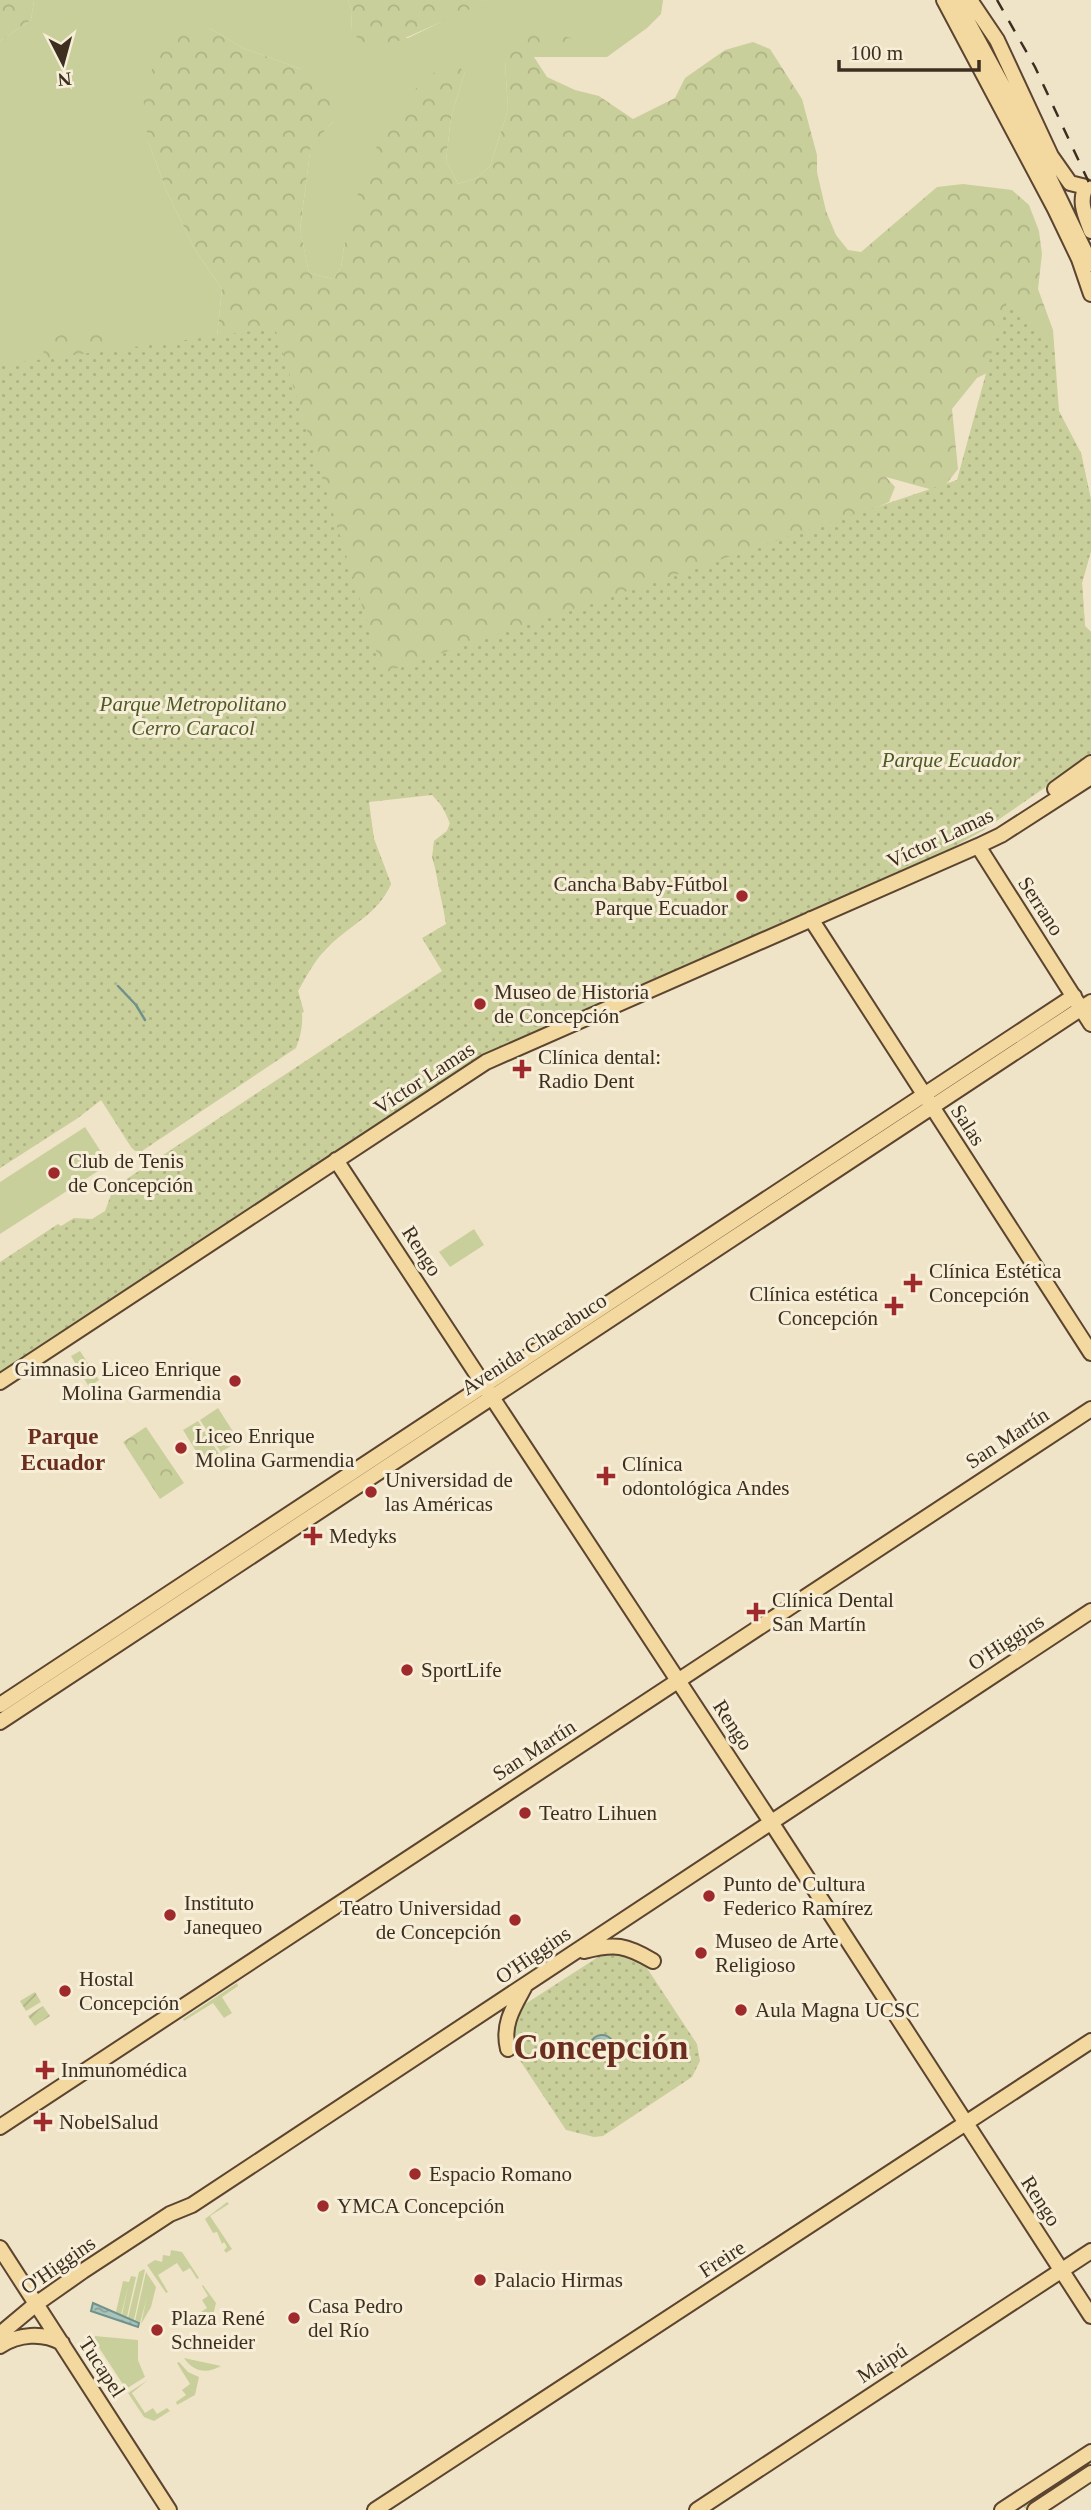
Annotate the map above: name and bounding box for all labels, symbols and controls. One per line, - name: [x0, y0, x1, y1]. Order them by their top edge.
- north arrow: [28, 28, 98, 98]
- scale bar: [839, 28, 979, 72]
- text: 100 m: [850, 41, 903, 65]
- text: N: [57, 68, 73, 91]
- park label: Parque Metropolitano Cerro Caracol: [99, 692, 286, 740]
- park label: Parque Ecuador: [881, 748, 1021, 772]
- street label: Víctor Lamas: [883, 803, 997, 873]
- place label: Cancha Baby-Fútbol Parque Ecuador: [554, 872, 728, 920]
- street label: Serrano: [1013, 872, 1069, 940]
- marker: Cancha Baby-Fútbol Parque Ecuador: [734, 888, 750, 904]
- place label: Museo de Historia de Concepción: [494, 980, 650, 1028]
- marker: Museo de Historia de Concepción: [472, 996, 488, 1012]
- street label: Víctor Lamas: [369, 1037, 479, 1119]
- place label: Clínica dental: Radio Dent: [538, 1045, 661, 1093]
- marker: Clínica dental: Radio Dent: [512, 1059, 532, 1079]
- street label: Salas: [946, 1100, 990, 1150]
- place label: Club de Tenis de Concepción: [68, 1149, 194, 1197]
- marker: Club de Tenis de Concepción: [46, 1165, 62, 1181]
- street label: Rengo: [397, 1221, 447, 1281]
- place label: Clínica Estética Concepción: [929, 1259, 1062, 1307]
- marker: Clínica Estética Concepción: [903, 1273, 923, 1293]
- place label: Clínica estética Concepción: [749, 1282, 879, 1330]
- street label: Avenida Chacabuco: [457, 1288, 611, 1400]
- marker: Clínica estética Concepción: [884, 1296, 904, 1316]
- place label: Gimnasio Liceo Enrique Molina Garmendia: [15, 1357, 222, 1405]
- marker: Gimnasio Liceo Enrique Molina Garmendia: [227, 1373, 243, 1389]
- street label: San Martín: [961, 1402, 1053, 1474]
- district label: Parque Ecuador: [21, 1424, 105, 1475]
- place label: Liceo Enrique Molina Garmendia: [195, 1424, 355, 1472]
- marker: Liceo Enrique Molina Garmendia: [173, 1440, 189, 1456]
- place label: Clínica odontológica Andes: [622, 1452, 789, 1500]
- marker: Clínica odontológica Andes: [596, 1466, 616, 1486]
- place label: Universidad de las Américas: [385, 1468, 513, 1516]
- marker: Universidad de las Américas: [363, 1484, 379, 1500]
- place label: Medyks: [329, 1524, 397, 1548]
- marker: Medyks: [303, 1526, 323, 1546]
- place label: Clínica Dental San Martín: [772, 1588, 894, 1636]
- marker: Clínica Dental San Martín: [746, 1602, 766, 1622]
- street label: O'Higgins: [964, 1609, 1048, 1675]
- place label: SportLife: [421, 1658, 501, 1682]
- marker: SportLife: [399, 1662, 415, 1678]
- street label: Rengo: [708, 1695, 758, 1755]
- street label: San Martín: [488, 1714, 580, 1786]
- place label: Teatro Lihuen: [539, 1801, 658, 1825]
- marker: Teatro Lihuen: [517, 1805, 533, 1821]
- place label: Punto de Cultura Federico Ramírez: [723, 1872, 873, 1920]
- marker: Punto de Cultura Federico Ramírez: [701, 1888, 717, 1904]
- place label: Instituto Janequeo: [184, 1891, 262, 1939]
- place label: Teatro Universidad de Concepción: [340, 1896, 501, 1944]
- marker: Instituto Janequeo: [162, 1907, 178, 1923]
- marker: Teatro Universidad de Concepción: [507, 1912, 523, 1928]
- street label: O'Higgins: [491, 1921, 575, 1989]
- place label: Museo de Arte Religioso: [715, 1929, 839, 1977]
- marker: Museo de Arte Religioso: [693, 1945, 709, 1961]
- place label: Hostal Concepción: [79, 1967, 180, 2015]
- marker: Hostal Concepción: [57, 1983, 73, 1999]
- place label: Aula Magna UCSC: [755, 1998, 920, 2022]
- marker: Aula Magna UCSC: [733, 2002, 749, 2018]
- district label: Concepción: [514, 2028, 689, 2067]
- place label: Inmunomédica: [61, 2058, 188, 2082]
- marker: Inmunomédica: [35, 2060, 55, 2080]
- place label: NobelSalud: [59, 2110, 159, 2134]
- marker: NobelSalud: [33, 2112, 53, 2132]
- place label: Espacio Romano: [429, 2162, 572, 2186]
- marker: Espacio Romano: [407, 2166, 423, 2182]
- street label: Rengo: [1016, 2171, 1066, 2231]
- place label: YMCA Concepción: [337, 2194, 505, 2218]
- marker: YMCA Concepción: [315, 2198, 331, 2214]
- street label: O'Higgins: [16, 2231, 100, 2299]
- street label: Freire: [694, 2235, 750, 2283]
- place label: Palacio Hirmas: [494, 2268, 623, 2292]
- marker: Palacio Hirmas: [472, 2272, 488, 2288]
- place label: Casa Pedro del Río: [308, 2294, 403, 2342]
- place label: Plaza René Schneider: [171, 2306, 265, 2354]
- marker: Casa Pedro del Río: [286, 2310, 302, 2326]
- marker: Plaza René Schneider: [149, 2322, 165, 2338]
- street label: Tucapel: [74, 2332, 130, 2402]
- street label: Maipú: [852, 2338, 912, 2388]

